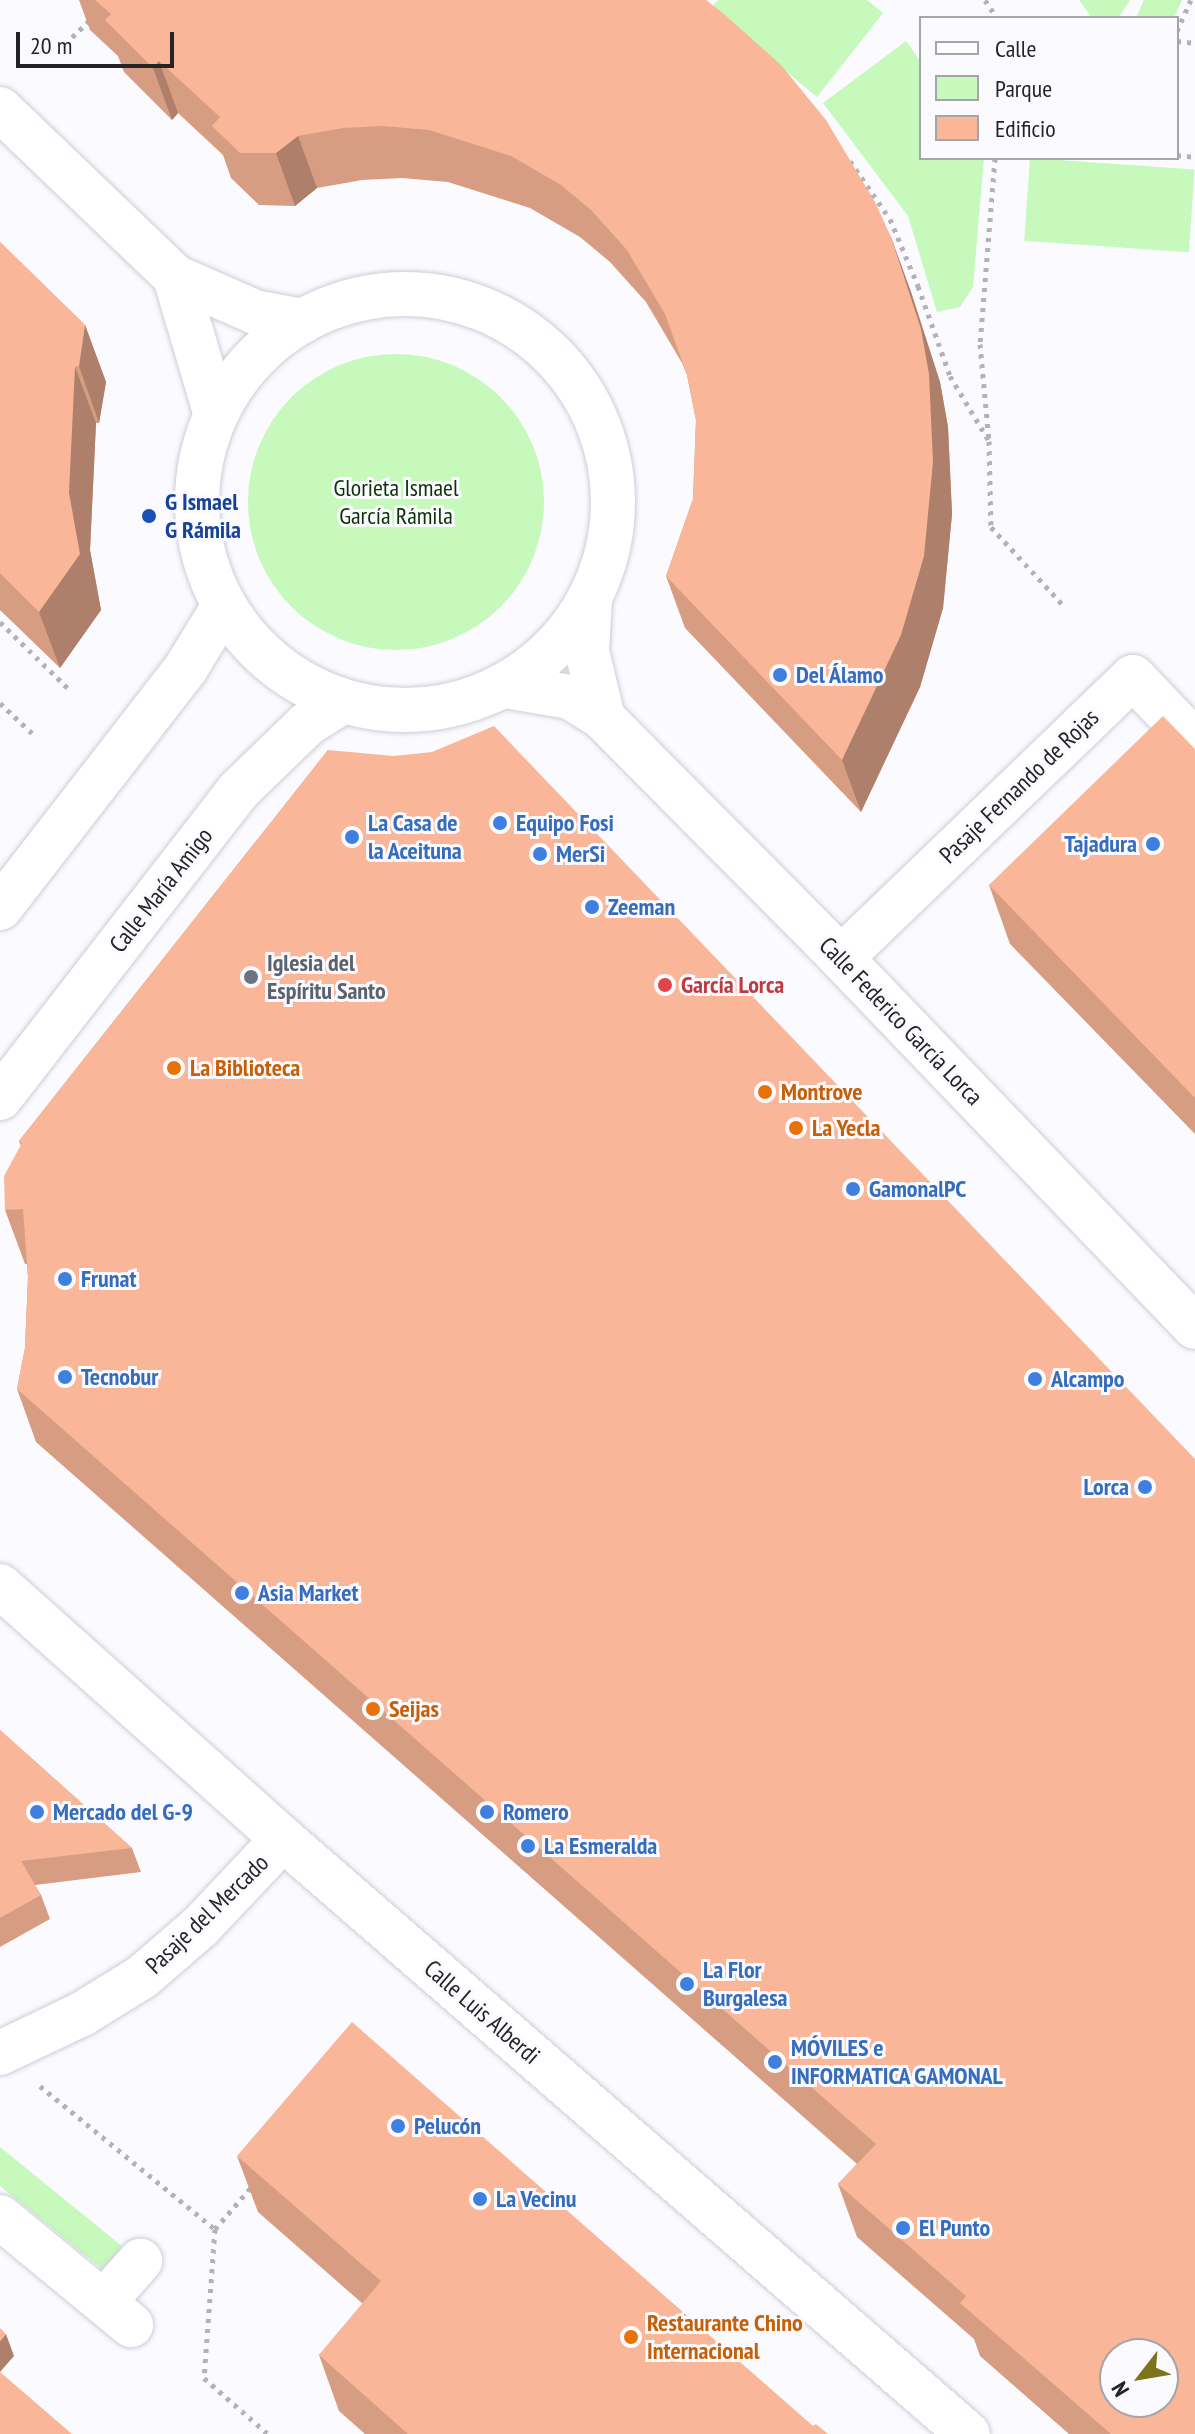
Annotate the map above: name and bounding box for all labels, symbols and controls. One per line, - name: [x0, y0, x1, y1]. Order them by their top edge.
- scale bar: [20, 16, 178, 66]
- legend: [919, 16, 1179, 160]
- text: 20 m: [30, 30, 72, 61]
- text: Calle: [995, 33, 1036, 64]
- text: Parque: [995, 73, 1052, 104]
- text: Edificio: [995, 113, 1056, 144]
- park label: Glorieta Ismael García Rámila: [333, 474, 459, 530]
- place label: G Ismael G Rámila: [165, 488, 241, 544]
- marker: G Ismael G Rámila: [140, 507, 158, 525]
- place label: Del Álamo: [796, 661, 884, 689]
- marker: Del Álamo: [771, 666, 789, 684]
- street label: Pasaje Fernando de Rojas: [934, 703, 1104, 869]
- place label: La Casa de la Aceituna: [368, 809, 462, 865]
- place label: Equipo Fosi: [516, 809, 614, 837]
- marker: Equipo Fosi: [491, 814, 509, 832]
- street label: Calle María Amigo: [103, 822, 219, 958]
- marker: La Casa de la Aceituna: [343, 828, 361, 846]
- place label: Tajadura: [1064, 830, 1137, 858]
- marker: Tajadura: [1144, 835, 1162, 853]
- place label: MerSi: [556, 840, 605, 868]
- marker: MerSi: [531, 845, 549, 863]
- place label: Zeeman: [608, 893, 675, 921]
- marker: Zeeman: [583, 898, 601, 916]
- street label: Calle Federico García Lorca: [813, 931, 989, 1111]
- place label: Iglesia del Espíritu Santo: [267, 949, 386, 1005]
- marker: Iglesia del Espíritu Santo: [242, 968, 260, 986]
- place label: García Lorca: [681, 971, 784, 999]
- marker: García Lorca: [656, 976, 674, 994]
- place label: La Biblioteca: [190, 1054, 300, 1082]
- marker: La Biblioteca: [165, 1059, 183, 1077]
- place label: Montrove: [781, 1078, 863, 1106]
- marker: Montrove: [756, 1083, 774, 1101]
- place label: La Yecla: [812, 1114, 881, 1142]
- marker: La Yecla: [787, 1119, 805, 1137]
- place label: GamonalPC: [869, 1175, 966, 1203]
- marker: GamonalPC: [844, 1180, 862, 1198]
- place label: Frunat: [81, 1265, 136, 1293]
- marker: Frunat: [56, 1270, 74, 1288]
- place label: Tecnobur: [81, 1363, 158, 1391]
- place label: Alcampo: [1051, 1365, 1124, 1393]
- marker: Tecnobur: [56, 1368, 74, 1386]
- marker: Alcampo: [1026, 1370, 1044, 1388]
- place label: Lorca: [1083, 1473, 1129, 1501]
- marker: Lorca: [1136, 1478, 1154, 1496]
- place label: Asia Market: [258, 1579, 358, 1607]
- marker: Asia Market: [233, 1584, 251, 1602]
- place label: Seijas: [389, 1695, 439, 1723]
- marker: Seijas: [364, 1700, 382, 1718]
- place label: Mercado del G-9: [53, 1798, 193, 1826]
- place label: Romero: [503, 1798, 569, 1826]
- marker: Mercado del G-9: [28, 1803, 46, 1821]
- marker: Romero: [478, 1803, 496, 1821]
- place label: La Esmeralda: [544, 1832, 657, 1860]
- marker: La Esmeralda: [519, 1837, 537, 1855]
- street label: Pasaje del Mercado: [140, 1848, 274, 1980]
- street label: Calle Luis Alberdi: [418, 1954, 546, 2070]
- place label: La Flor Burgalesa: [703, 1956, 787, 2012]
- marker: La Flor Burgalesa: [678, 1975, 696, 1993]
- place label: MÓVILES e INFORMATICA GAMONAL: [791, 2034, 1004, 2090]
- marker: MÓVILES e INFORMATICA GAMONAL: [766, 2053, 784, 2071]
- place label: Pelucón: [414, 2112, 481, 2140]
- marker: Pelucón: [389, 2117, 407, 2135]
- place label: La Vecinu: [496, 2185, 577, 2213]
- marker: La Vecinu: [471, 2190, 489, 2208]
- place label: El Punto: [919, 2214, 990, 2242]
- marker: El Punto: [894, 2219, 912, 2237]
- place label: Restaurante Chino Internacional: [647, 2309, 803, 2365]
- marker: Restaurante Chino Internacional: [622, 2328, 640, 2346]
- north arrow: [1099, 2338, 1179, 2418]
- text: N: [1105, 2377, 1135, 2402]

